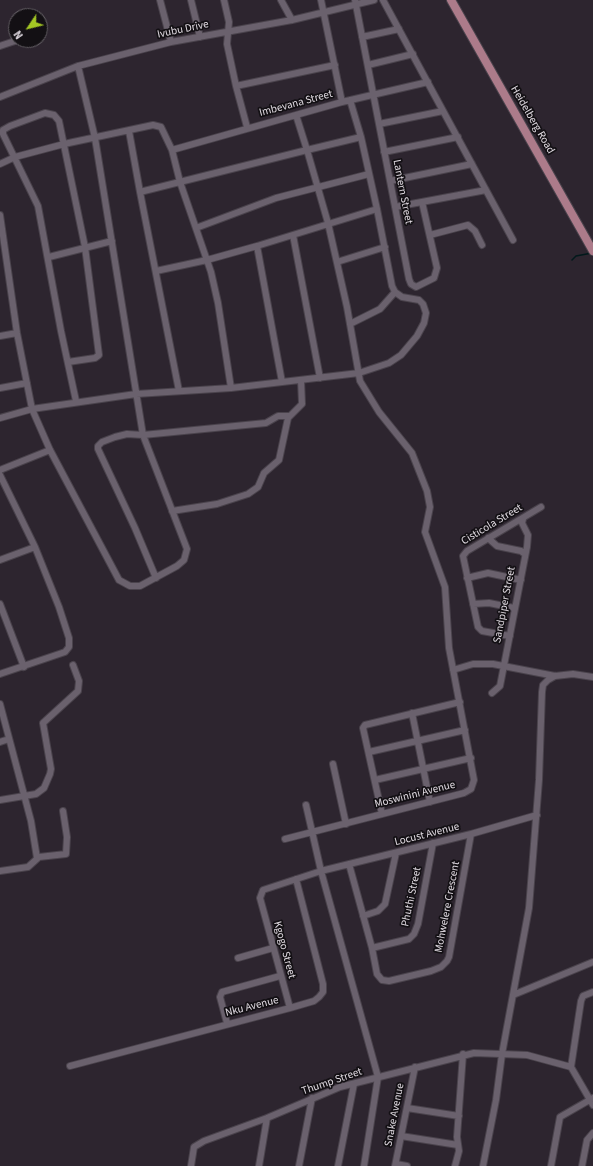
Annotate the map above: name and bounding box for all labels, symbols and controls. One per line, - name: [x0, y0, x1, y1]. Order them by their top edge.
- north arrow: [8, 8, 48, 48]
- street label: Ivubu Drive: [156, 18, 210, 42]
- text: N: [10, 27, 27, 42]
- street label: Heidelberg Road: [507, 84, 557, 156]
- street label: Imbevana Street: [258, 88, 334, 120]
- street label: Lantern Street: [389, 159, 415, 225]
- street label: Cisticola Street: [459, 502, 525, 548]
- street label: Sandpiper Street: [491, 566, 519, 644]
- street label: Moswinini Avenue: [373, 779, 457, 811]
- street label: Locust Avenue: [393, 821, 461, 849]
- street label: Mohwelere Crescent: [433, 860, 463, 954]
- street label: Phuthi Street: [399, 866, 425, 928]
- street label: Kgogo Street: [270, 920, 298, 980]
- street label: Nku Avenue: [224, 994, 280, 1020]
- street label: Thump Street: [300, 1066, 364, 1098]
- street label: Snake Avenue: [382, 1082, 408, 1148]

